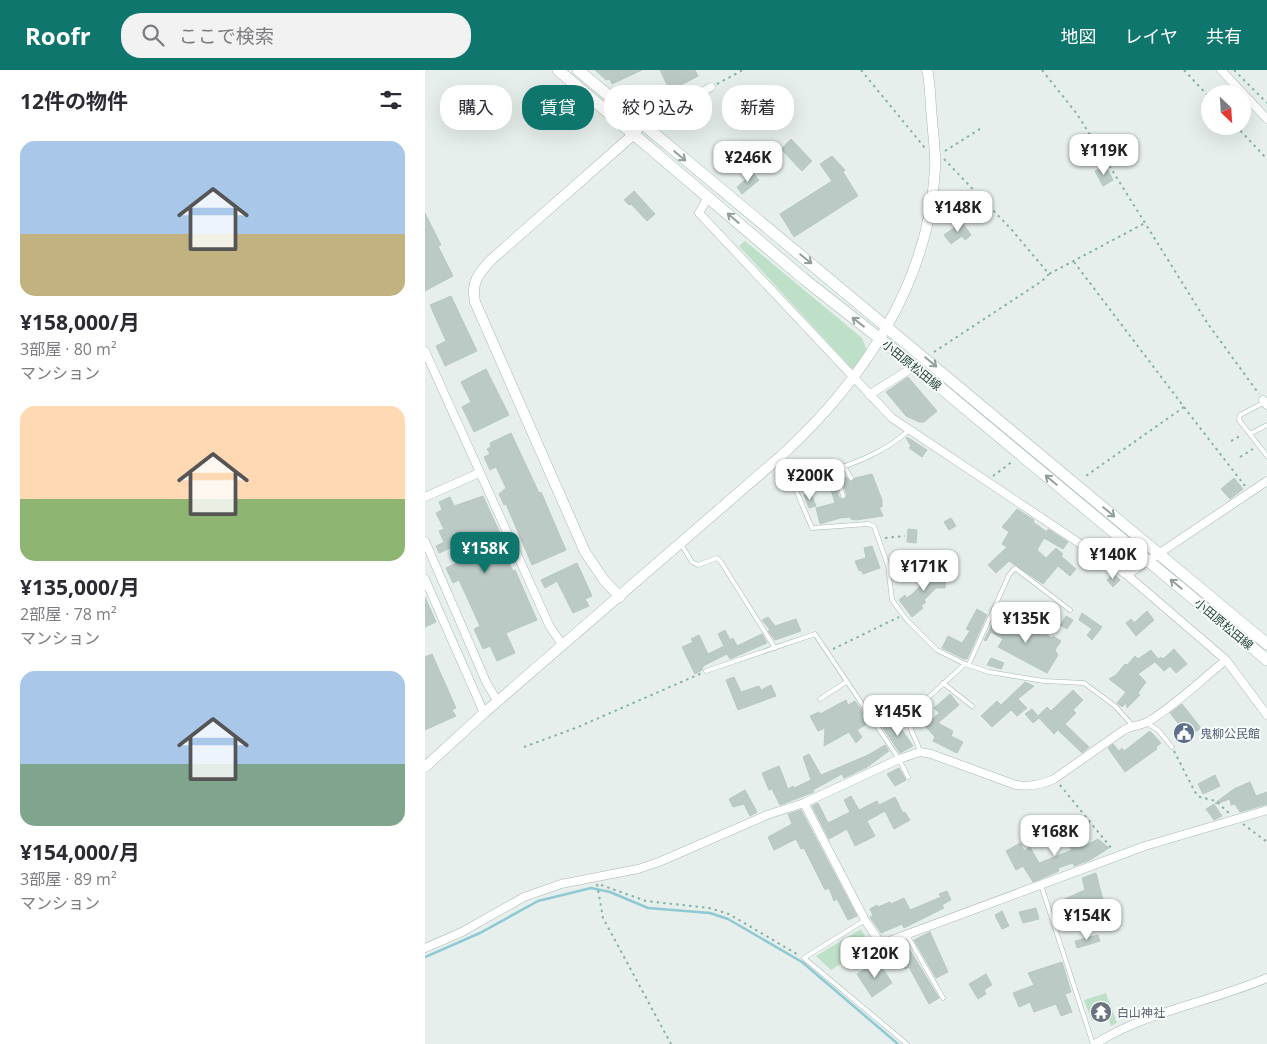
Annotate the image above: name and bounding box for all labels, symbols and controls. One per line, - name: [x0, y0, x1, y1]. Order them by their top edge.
- search box: [121, 13, 471, 58]
- text: Roofr: [25, 19, 91, 52]
- icon: search: [139, 21, 167, 49]
- text: ここで検索: [179, 23, 274, 49]
- text: 地図: [1061, 24, 1097, 48]
- text: レイヤ: [1125, 24, 1178, 48]
- text: 共有: [1206, 24, 1242, 48]
- chip: 購入: [440, 85, 512, 130]
- chip: 賃貸: [522, 85, 594, 130]
- chip: 絞り込み: [604, 85, 712, 130]
- chip: 新着: [722, 85, 794, 130]
- north arrow: [1201, 85, 1251, 135]
- map controls: [1201, 85, 1251, 135]
- icon: filters: [377, 86, 405, 114]
- text: 12件の物件: [20, 87, 128, 115]
- pin: ¥119K: [1069, 134, 1139, 176]
- text: ¥119K: [1080, 139, 1128, 161]
- pin: ¥246K: [713, 140, 783, 183]
- text: ¥246K: [724, 146, 772, 168]
- one-way arrow: [674, 151, 687, 162]
- icon: home: [168, 174, 258, 264]
- pin: ¥148K: [923, 190, 993, 233]
- text: ¥148K: [934, 196, 982, 218]
- one-way arrow: [726, 212, 739, 224]
- one-way arrow: [799, 254, 812, 265]
- text: ¥158,000/月: [20, 308, 140, 336]
- one-way arrow: [852, 316, 865, 327]
- street label: 小田原松田線: [879, 336, 945, 394]
- text: 3部屋 · 80 m²: [20, 338, 117, 360]
- one-way arrow: [925, 357, 938, 368]
- text: マンション: [20, 362, 100, 384]
- icon: home: [168, 439, 258, 529]
- pin: ¥200K: [775, 458, 845, 501]
- text: ¥200K: [786, 464, 834, 486]
- one-way arrow: [1045, 474, 1058, 485]
- one-way arrow: [1102, 507, 1115, 518]
- pin: ¥158K: [450, 532, 520, 574]
- text: ¥158K: [461, 537, 509, 559]
- pin: ¥140K: [1078, 538, 1148, 580]
- text: ¥140K: [1089, 543, 1137, 565]
- pin: ¥171K: [889, 550, 959, 592]
- text: ¥171K: [900, 555, 948, 577]
- text: ¥135,000/月: [20, 573, 140, 601]
- one-way arrow: [1170, 578, 1183, 589]
- street label: 小田原松田線: [1191, 594, 1257, 654]
- pin: ¥135K: [991, 602, 1061, 644]
- text: 2部屋 · 78 m²: [20, 603, 117, 625]
- text: ¥135K: [1002, 607, 1050, 629]
- text: マンション: [20, 627, 100, 649]
- pin: ¥145K: [863, 694, 933, 737]
- text: ¥145K: [874, 700, 922, 722]
- icon: home: [168, 704, 258, 794]
- public building icon: 鬼柳公民館: [1172, 721, 1196, 745]
- place label: 鬼柳公民館: [1200, 725, 1260, 742]
- pin: ¥168K: [1020, 814, 1090, 857]
- text: ¥168K: [1031, 820, 1079, 842]
- text: ¥154,000/月: [20, 838, 140, 866]
- text: 3部屋 · 89 m²: [20, 868, 117, 890]
- text: マンション: [20, 892, 100, 914]
- pin: ¥154K: [1052, 898, 1122, 941]
- text: ¥154K: [1063, 904, 1111, 926]
- pin: ¥120K: [840, 936, 910, 979]
- text: ¥120K: [851, 942, 899, 964]
- temple icon: 白山神社: [1089, 1000, 1113, 1024]
- place label: 白山神社: [1117, 1004, 1165, 1021]

